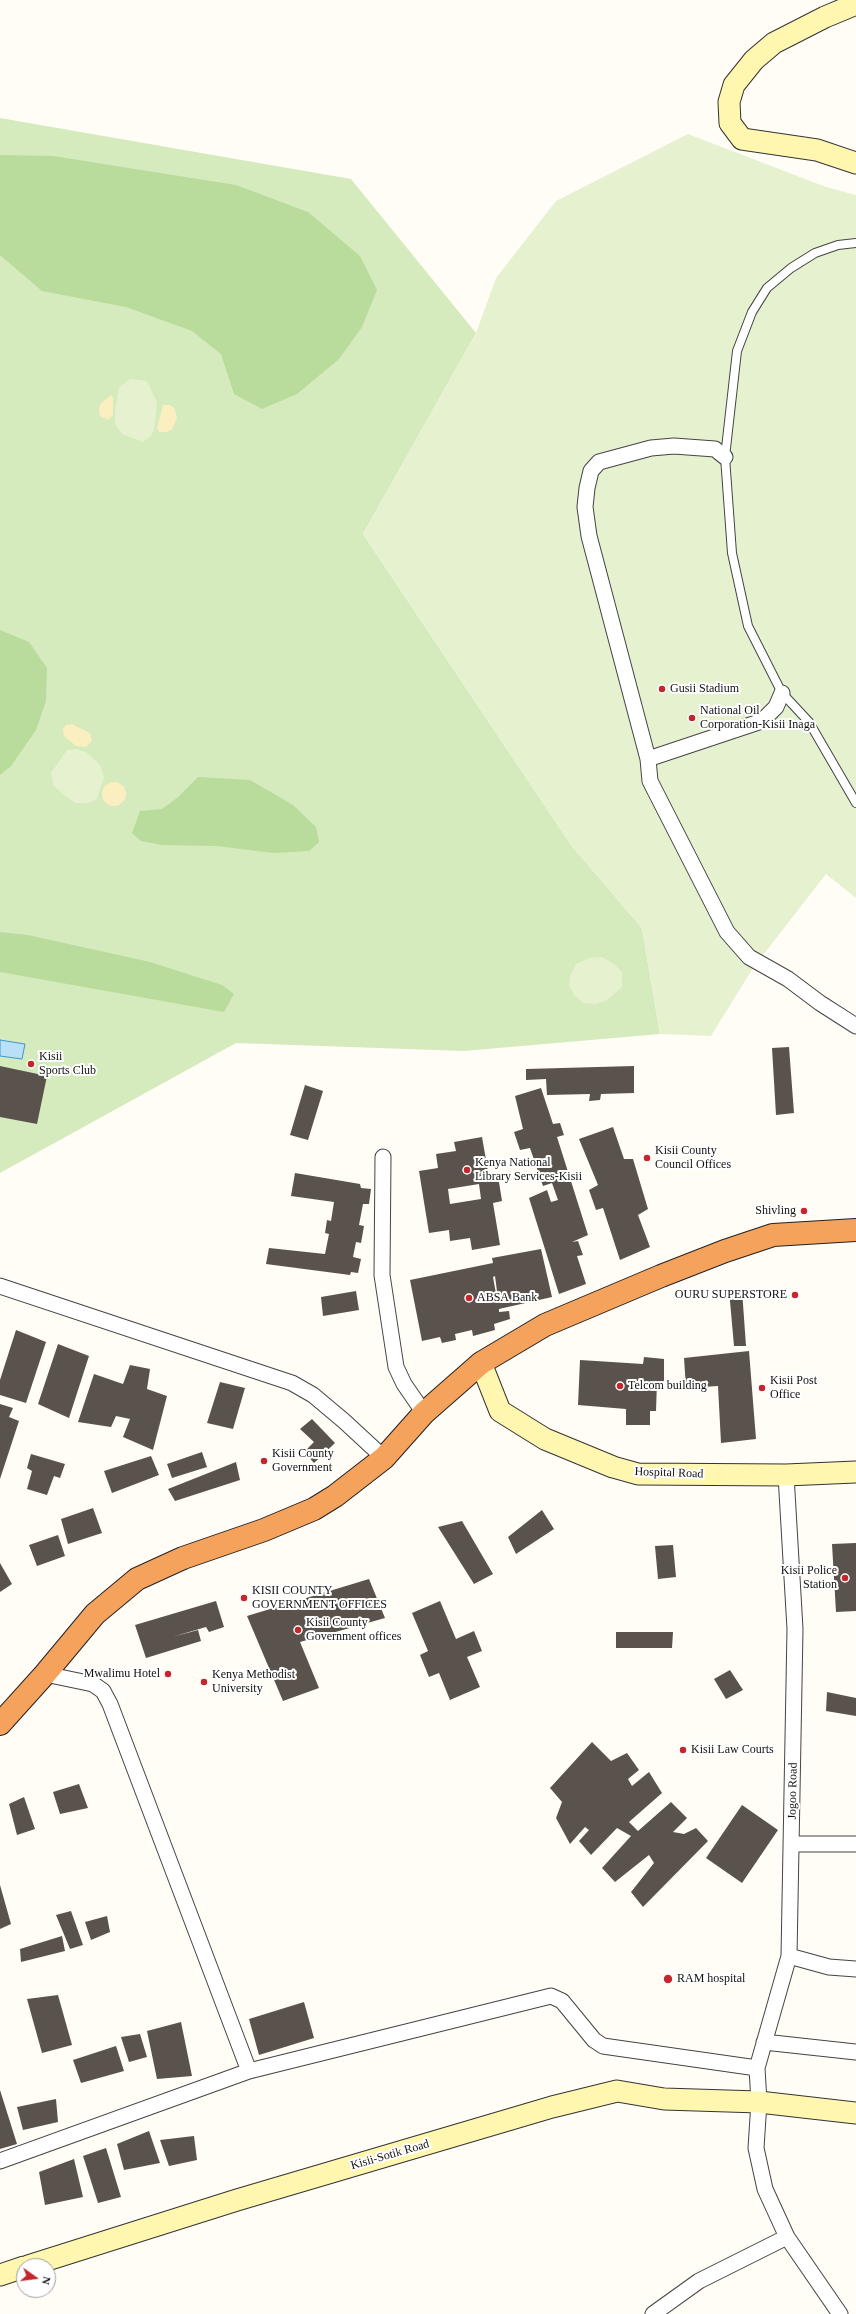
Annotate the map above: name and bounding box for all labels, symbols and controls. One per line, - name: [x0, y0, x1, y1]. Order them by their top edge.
- place label: Gusii Stadium: [670, 682, 739, 696]
- marker: Gusii Stadium: [657, 684, 667, 694]
- place label: National Oil Corporation-Kisii Inaga: [700, 704, 815, 732]
- marker: National Oil Corporation-Kisii Inaga: [687, 713, 697, 723]
- place label: Kisii Sports Club: [39, 1050, 96, 1078]
- marker: Kisii Sports Club: [26, 1059, 36, 1069]
- place label: Kisii County Council Offices: [655, 1144, 731, 1172]
- marker: Kisii County Council Offices: [642, 1153, 652, 1163]
- place label: Kenya National Library Services-Kisii: [475, 1156, 582, 1184]
- marker: Kenya National Library Services-Kisii: [462, 1165, 472, 1175]
- place label: Shivling: [755, 1204, 796, 1218]
- marker: Shivling: [799, 1206, 809, 1216]
- place label: OURU SUPERSTORE: [675, 1288, 787, 1302]
- marker: OURU SUPERSTORE: [790, 1290, 800, 1300]
- place label: ABSA Bank: [477, 1291, 537, 1305]
- marker: ABSA Bank: [464, 1293, 474, 1303]
- place label: Kisii Post Office: [770, 1374, 817, 1402]
- place label: Telcom building: [628, 1379, 707, 1393]
- marker: Telcom building: [615, 1381, 625, 1391]
- marker: Kisii Post Office: [757, 1383, 767, 1393]
- place label: Kisii County Government: [272, 1447, 334, 1475]
- marker: Kisii County Government: [259, 1456, 269, 1466]
- street label: Hospital Road: [634, 1465, 704, 1481]
- place label: Kisii Police Station: [781, 1564, 837, 1592]
- marker: Kisii Police Station: [840, 1573, 850, 1583]
- place label: KISII COUNTY GOVERNMENT OFFICES: [252, 1584, 387, 1612]
- marker: KISII COUNTY GOVERNMENT OFFICES: [239, 1593, 249, 1603]
- place label: Kisii County Government offices: [306, 1616, 401, 1644]
- marker: Kisii County Government offices: [293, 1625, 303, 1635]
- place label: Mwalimu Hotel: [84, 1667, 160, 1681]
- place label: Kenya Methodist University: [212, 1668, 295, 1696]
- marker: Mwalimu Hotel: [163, 1669, 173, 1679]
- marker: Kenya Methodist University: [199, 1677, 209, 1687]
- place label: Kisii Law Courts: [691, 1743, 774, 1757]
- marker: Kisii Law Courts: [678, 1745, 688, 1755]
- street label: Jogoo Road: [785, 1762, 801, 1820]
- place label: RAM hospital: [677, 1972, 745, 1986]
- marker: RAM hospital: [662, 1973, 674, 1985]
- street label: Kisii-Sotik Road: [349, 2137, 431, 2173]
- north arrow: [16, 2258, 56, 2298]
- text: N: [40, 2275, 53, 2286]

